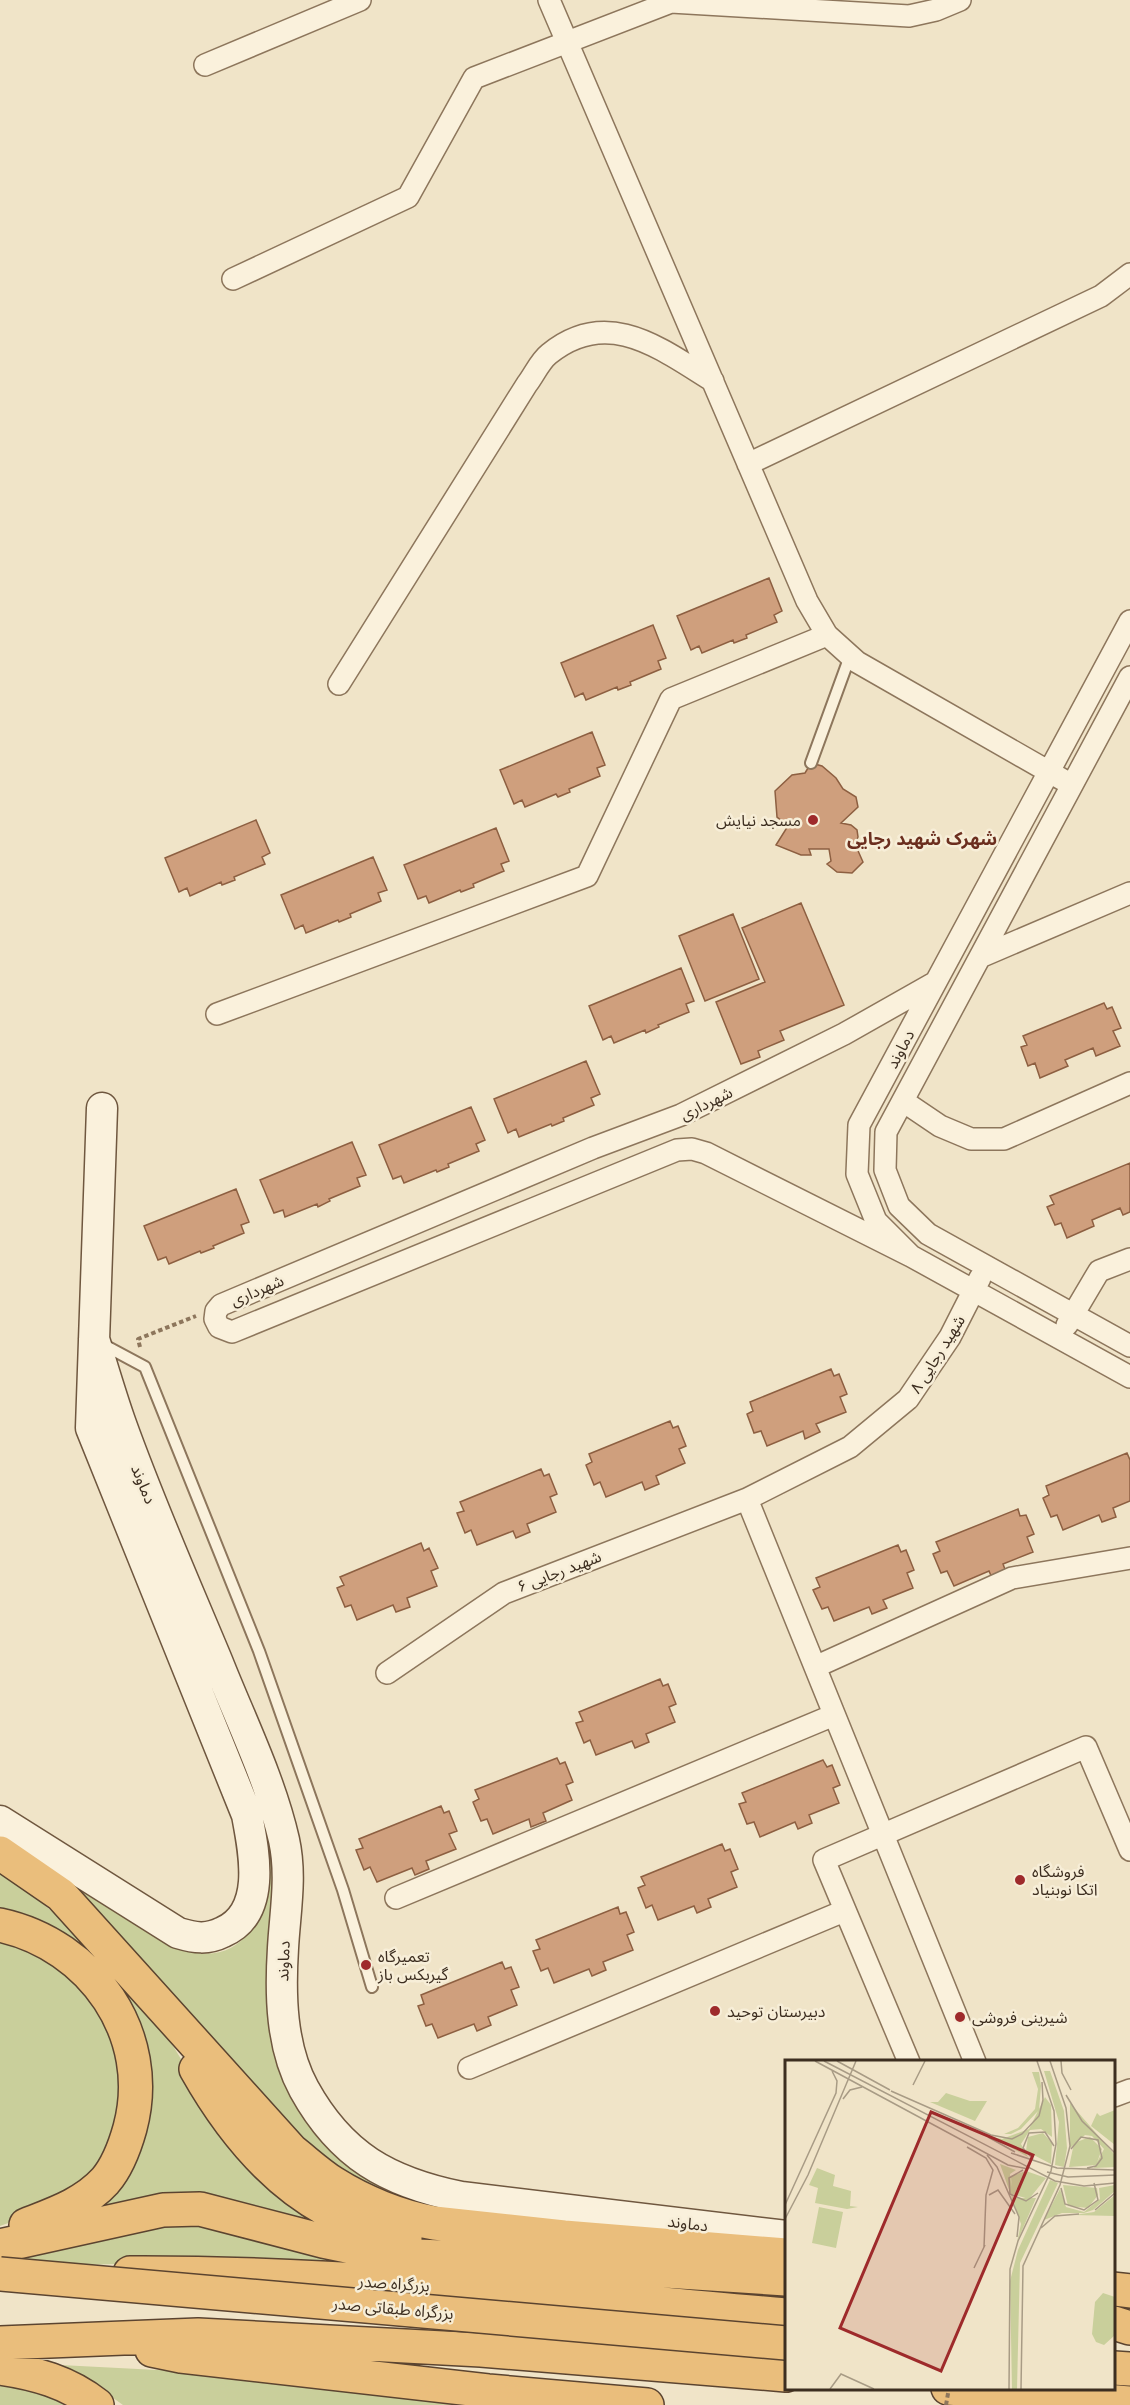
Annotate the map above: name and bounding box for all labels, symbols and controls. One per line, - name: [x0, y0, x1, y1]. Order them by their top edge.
- place label: مسجد نیایش: [716, 810, 801, 830]
- marker: مسجد نیایش: [806, 813, 820, 827]
- district label: شهرک شهید رجایی: [847, 827, 997, 850]
- street label: دماوند: [882, 1026, 918, 1072]
- street label: شهرداری: [676, 1082, 736, 1124]
- street label: شهرداری: [227, 1270, 287, 1310]
- street label: شهید رجایی ۸: [905, 1311, 969, 1397]
- street label: دماوند: [127, 1461, 161, 1507]
- street label: شهید رجایی ۶: [514, 1546, 604, 1596]
- place label: فروشگاه اتکا نوبنیاد: [1032, 1861, 1098, 1899]
- marker: فروشگاه اتکا نوبنیاد: [1013, 1873, 1027, 1887]
- street label: دماوند: [272, 1940, 294, 1982]
- place label: تعمیرگاه گیربکس باز: [377, 1946, 449, 1984]
- marker: تعمیرگاه گیربکس باز: [359, 1958, 373, 1972]
- place label: دبیرستان توحید: [727, 2001, 825, 2021]
- marker: دبیرستان توحید: [708, 2004, 722, 2018]
- place label: شیرینی فروشی: [972, 2007, 1068, 2027]
- marker: شیرینی فروشی: [953, 2010, 967, 2024]
- inset map: [785, 2060, 1115, 2390]
- street label: دماوند: [667, 2211, 709, 2235]
- street label: بزرگراه صدر: [357, 2270, 430, 2295]
- street label: بزرگراه طبقاتی صدر: [331, 2293, 454, 2323]

